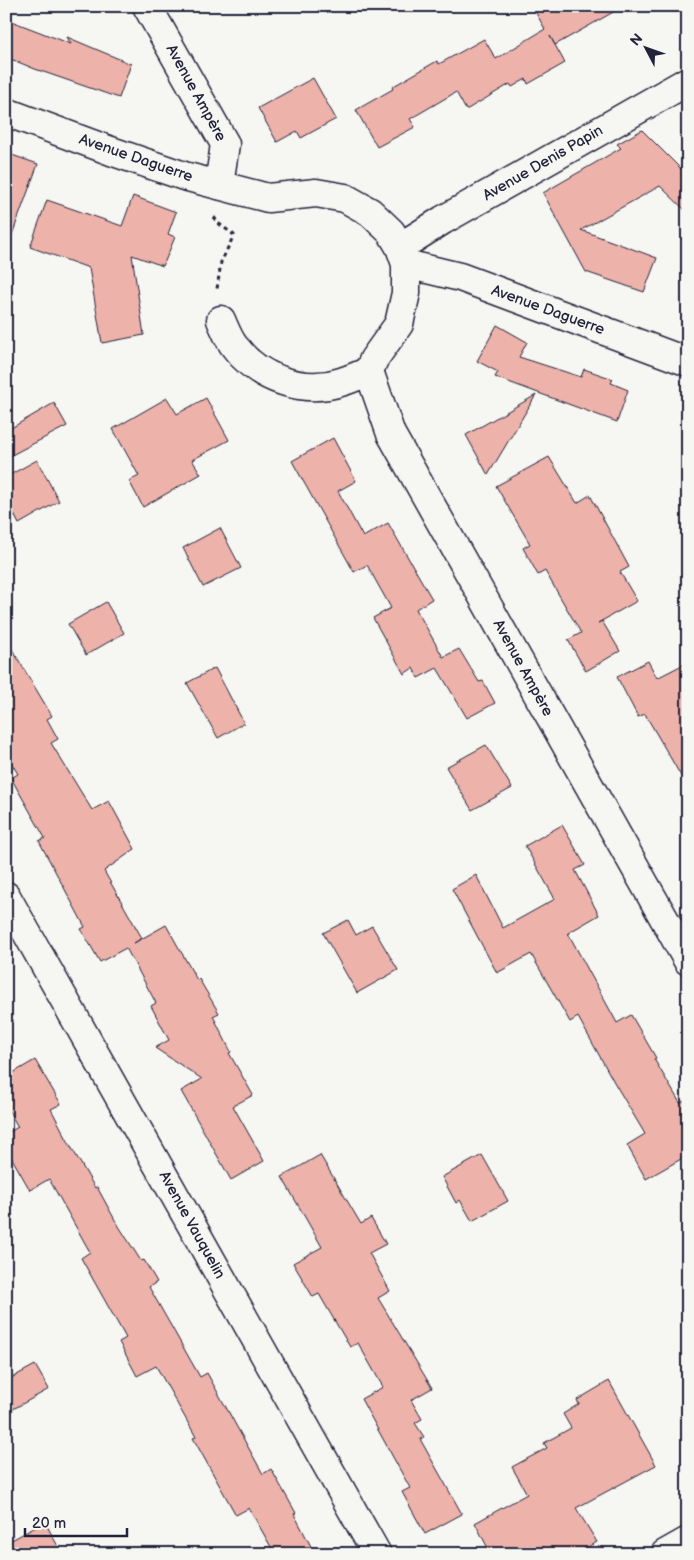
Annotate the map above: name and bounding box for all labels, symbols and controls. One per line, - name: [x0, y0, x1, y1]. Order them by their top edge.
- north arrow: [622, 22, 672, 72]
- text: N: [627, 30, 646, 49]
- street label: Avenue Ampère: [162, 41, 230, 145]
- street label: Avenue Denis Papin: [480, 121, 606, 205]
- street label: Avenue Daguerre: [77, 130, 195, 186]
- street label: Avenue Daguerre: [489, 281, 607, 339]
- street label: Avenue Ampère: [489, 616, 557, 720]
- street label: Avenue Vauquelin: [155, 1168, 229, 1282]
- scale bar: [25, 1505, 128, 1537]
- text: 20 m: [32, 1514, 66, 1533]

